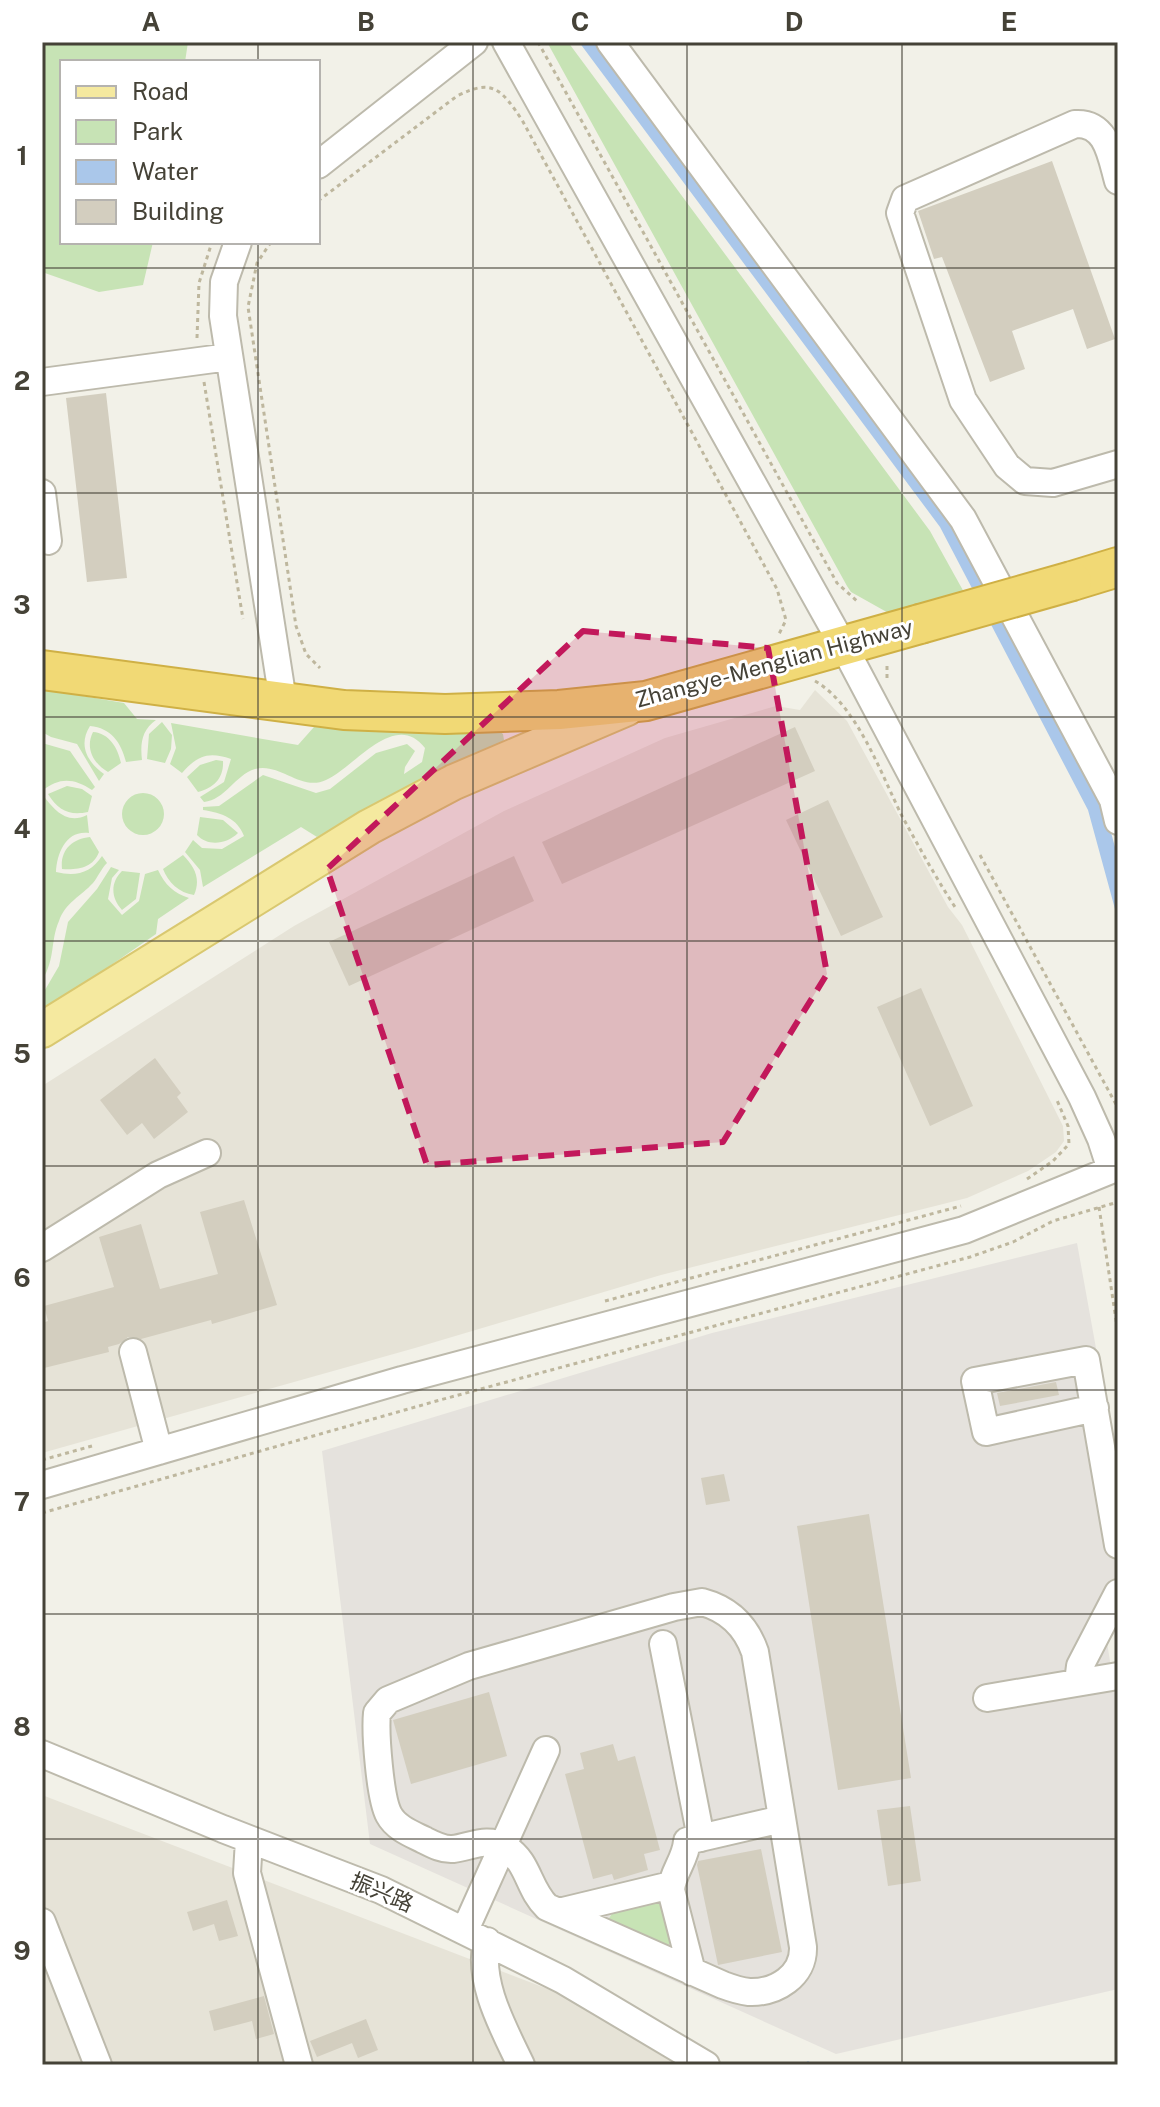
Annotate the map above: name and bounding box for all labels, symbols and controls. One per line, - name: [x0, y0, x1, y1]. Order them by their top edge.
- text: A: [142, 6, 161, 37]
- text: B: [357, 6, 375, 37]
- text: C: [571, 6, 589, 37]
- text: D: [785, 6, 803, 37]
- text: E: [1001, 6, 1017, 37]
- legend: [60, 60, 320, 244]
- text: Road: [132, 77, 189, 105]
- text: Park: [132, 117, 183, 145]
- text: 1: [16, 140, 28, 171]
- text: Water: [132, 157, 199, 185]
- text: Building: [132, 197, 224, 225]
- text: 2: [14, 365, 30, 396]
- text: 3: [13, 589, 31, 620]
- street label: Zhangye-Menglian Highway: [632, 613, 916, 713]
- text: 4: [13, 813, 31, 844]
- text: 5: [13, 1038, 31, 1069]
- text: 6: [13, 1262, 31, 1293]
- text: 7: [14, 1486, 30, 1517]
- text: 8: [13, 1711, 31, 1742]
- street label: 振兴路: [347, 1867, 417, 1917]
- text: 9: [13, 1935, 31, 1966]

